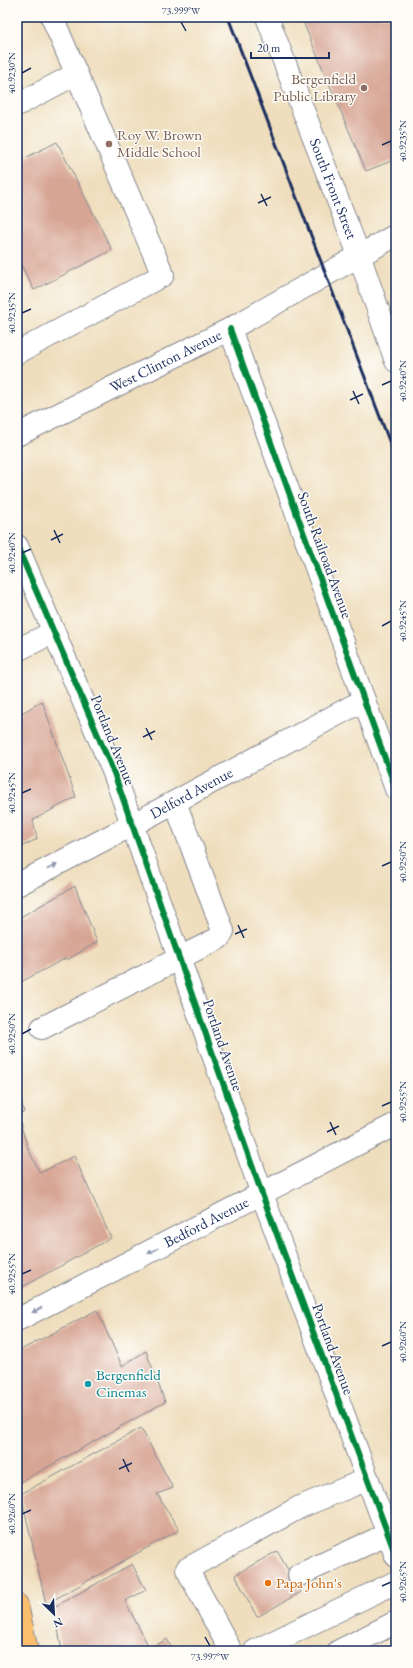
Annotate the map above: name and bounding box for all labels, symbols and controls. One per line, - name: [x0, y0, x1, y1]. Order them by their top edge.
- text: 73.999°W: [162, 4, 201, 17]
- scale bar: [251, 34, 329, 60]
- text: 20 m: [257, 40, 281, 56]
- text: 40.9230°N: [5, 52, 18, 94]
- place label: Bergenfield Public Library: [273, 69, 356, 105]
- marker: Bergenfield Public Library: [359, 83, 369, 93]
- text: 40.9235°N: [396, 120, 409, 162]
- place label: Roy W. Brown Middle School: [117, 125, 202, 161]
- street label: South Front Street: [306, 135, 362, 242]
- marker: Roy W. Brown Middle School: [104, 139, 114, 149]
- text: 40.9235°N: [5, 292, 18, 334]
- street label: West Clinton Avenue: [106, 325, 225, 396]
- text: 40.9240°N: [396, 360, 409, 402]
- street label: South Railroad Avenue: [294, 489, 357, 621]
- text: 40.9240°N: [5, 532, 18, 574]
- text: 40.9245°N: [396, 600, 409, 642]
- street label: Portland Avenue: [87, 692, 140, 788]
- street label: Delford Avenue: [146, 763, 236, 823]
- text: 40.9245°N: [5, 772, 18, 814]
- text: 40.9250°N: [396, 841, 409, 883]
- one-way arrow: [46, 864, 57, 870]
- street label: Portland Avenue: [199, 996, 248, 1093]
- text: 40.9250°N: [5, 1013, 18, 1055]
- text: 40.9255°N: [396, 1081, 409, 1123]
- street label: Bedford Avenue: [160, 1192, 252, 1251]
- one-way arrow: [147, 1247, 159, 1254]
- text: 40.9255°N: [5, 1253, 18, 1295]
- street label: Portland Avenue: [308, 1301, 359, 1397]
- one-way arrow: [31, 1307, 43, 1313]
- text: 40.9260°N: [396, 1321, 409, 1363]
- place label: Bergenfield Cinemas: [96, 1365, 161, 1401]
- marker: Bergenfield Cinemas: [83, 1379, 93, 1389]
- text: 40.9260°N: [5, 1493, 18, 1535]
- text: 40.9265°N: [396, 1561, 409, 1603]
- place label: Papa John's: [276, 1573, 342, 1592]
- marker: Papa John's: [263, 1578, 273, 1588]
- north arrow: [34, 1594, 74, 1634]
- text: N: [51, 1615, 65, 1631]
- text: 73.997°W: [191, 1650, 230, 1663]

